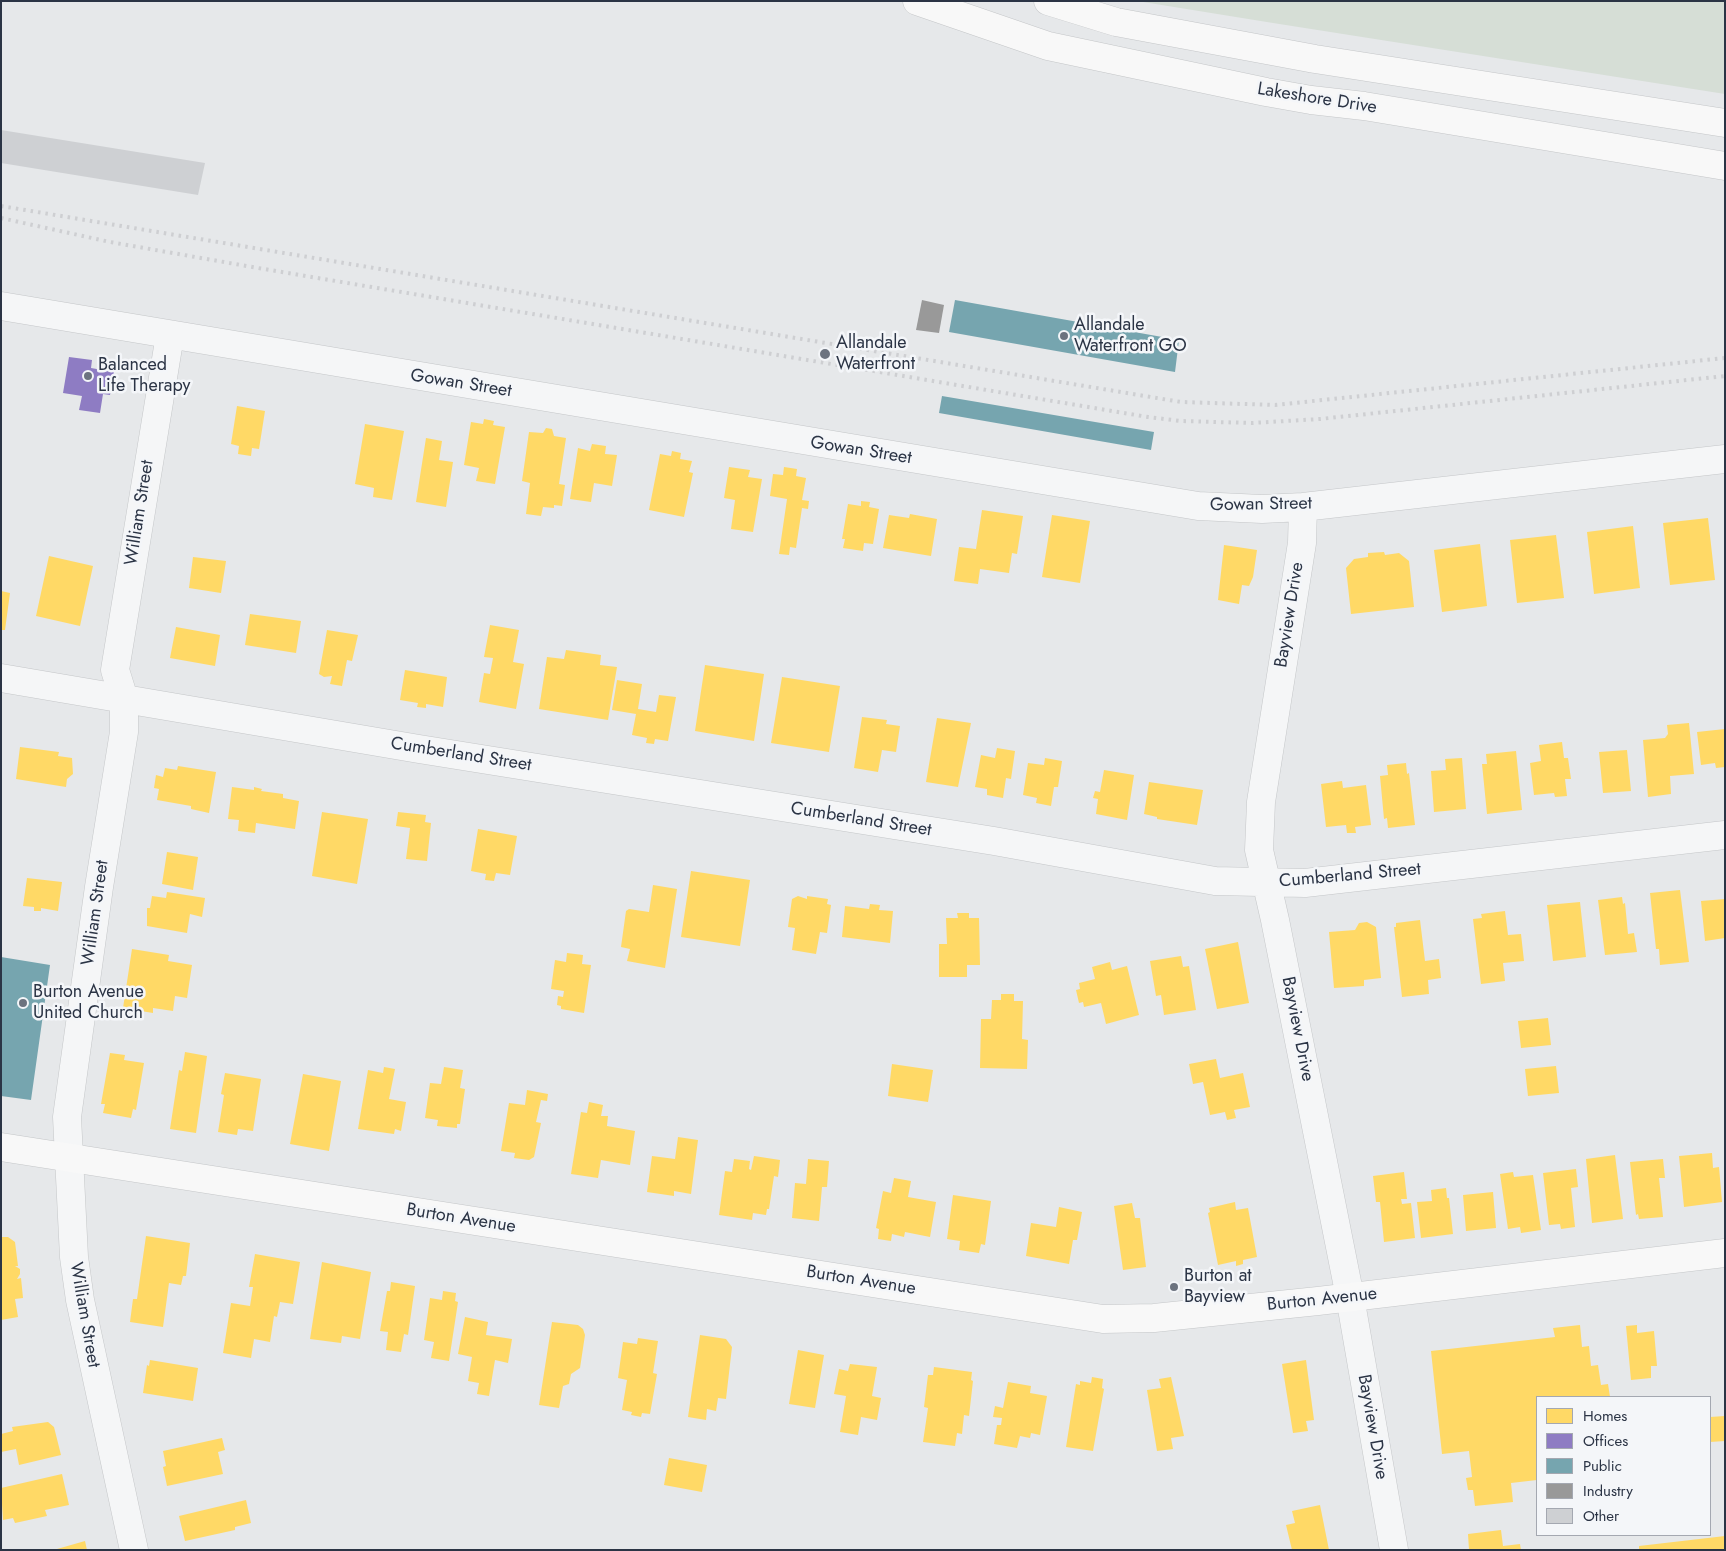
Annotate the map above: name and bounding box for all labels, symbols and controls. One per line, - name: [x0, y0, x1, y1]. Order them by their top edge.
- street label: Lakeshore Drive: [1256, 79, 1378, 119]
- place label: Allandale Waterfront GO: [1074, 315, 1187, 358]
- marker: Allandale Waterfront GO: [1058, 330, 1070, 342]
- place label: Allandale Waterfront: [836, 333, 915, 376]
- marker: Allandale Waterfront: [818, 347, 832, 361]
- place label: Balanced Life Therapy: [98, 355, 190, 398]
- street label: Gowan Street: [409, 365, 513, 403]
- marker: Balanced Life Therapy: [82, 370, 94, 382]
- street label: Gowan Street: [809, 432, 913, 470]
- street label: William Street: [121, 459, 159, 567]
- street label: Gowan Street: [1210, 493, 1312, 517]
- street label: Bayview Drive: [1271, 561, 1309, 669]
- street label: Cumberland Street: [389, 733, 533, 777]
- street label: Cumberland Street: [789, 798, 933, 842]
- street label: William Street: [78, 859, 114, 967]
- street label: Cumberland Street: [1278, 859, 1422, 893]
- street label: Bayview Drive: [1276, 975, 1318, 1083]
- place label: Burton Avenue United Church: [33, 982, 144, 1024]
- marker: Burton Avenue United Church: [17, 997, 29, 1009]
- street label: Burton Avenue: [405, 1200, 517, 1238]
- street label: William Street: [64, 1261, 104, 1369]
- street label: Burton Avenue: [805, 1262, 917, 1300]
- place label: Burton at Bayview: [1184, 1266, 1252, 1308]
- marker: Burton at Bayview: [1168, 1281, 1180, 1293]
- street label: Burton Avenue: [1266, 1283, 1378, 1317]
- street label: Bayview Drive: [1352, 1373, 1392, 1481]
- legend: [1536, 1396, 1711, 1536]
- text: Homes: [1583, 1405, 1627, 1427]
- text: Offices: [1583, 1430, 1628, 1452]
- text: Public: [1583, 1455, 1622, 1477]
- text: Industry: [1583, 1480, 1633, 1502]
- text: Other: [1583, 1505, 1619, 1527]

